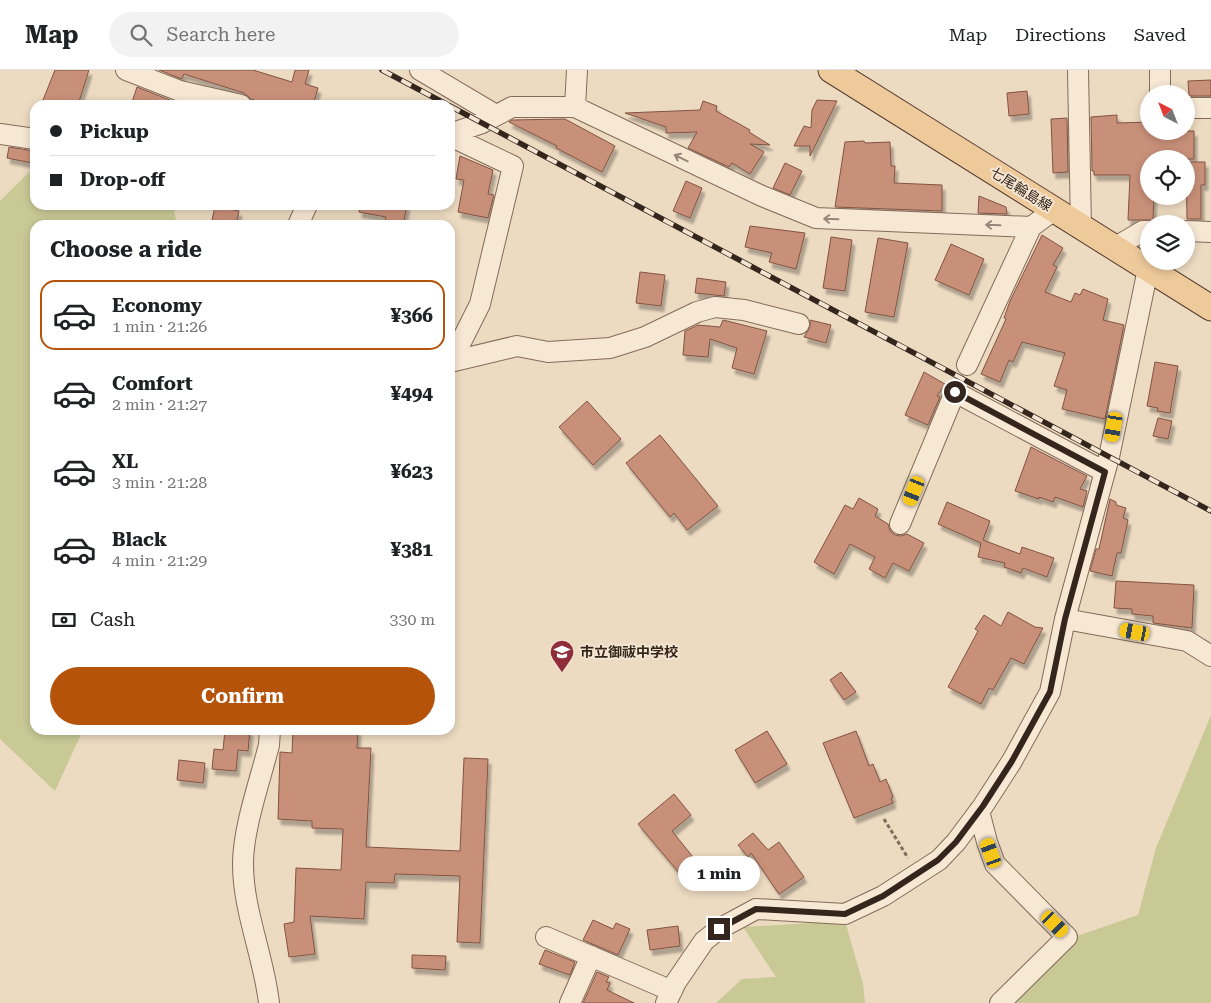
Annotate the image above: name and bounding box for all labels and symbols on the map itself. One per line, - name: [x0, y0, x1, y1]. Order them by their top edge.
- north arrow: [1140, 85, 1195, 140]
- one-way arrow: [674, 152, 689, 162]
- street label: 七尾輪島線: [987, 164, 1055, 214]
- one-way arrow: [823, 214, 840, 224]
- one-way arrow: [985, 221, 1001, 230]
- route start: [944, 381, 966, 403]
- car: [1104, 411, 1123, 443]
- car: [901, 474, 926, 508]
- car: [1118, 622, 1151, 642]
- school or university icon: 市立御祓中学校: [549, 639, 575, 673]
- place label: 市立御祓中学校: [580, 644, 678, 660]
- car: [978, 836, 1003, 870]
- callout: 1 min: [678, 856, 760, 892]
- car: [1039, 908, 1070, 940]
- route end: [708, 918, 730, 940]

